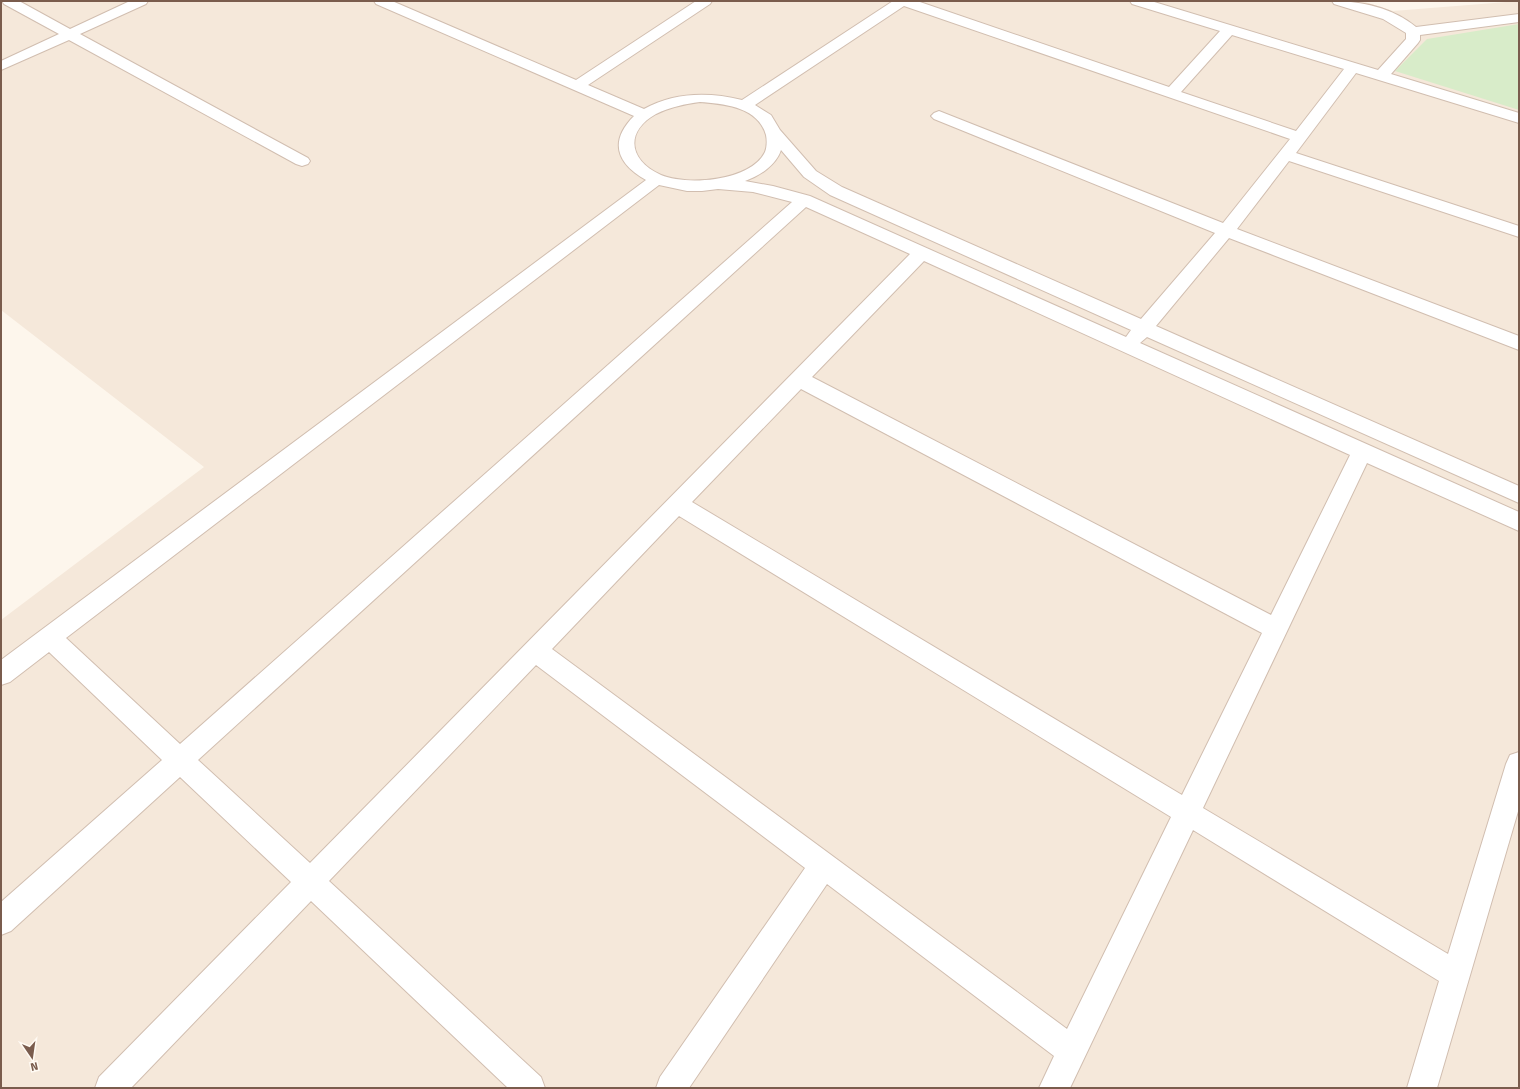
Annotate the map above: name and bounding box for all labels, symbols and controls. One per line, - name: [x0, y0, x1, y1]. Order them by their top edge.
- north arrow: [12, 1037, 52, 1077]
- text: N: [29, 1059, 39, 1073]

